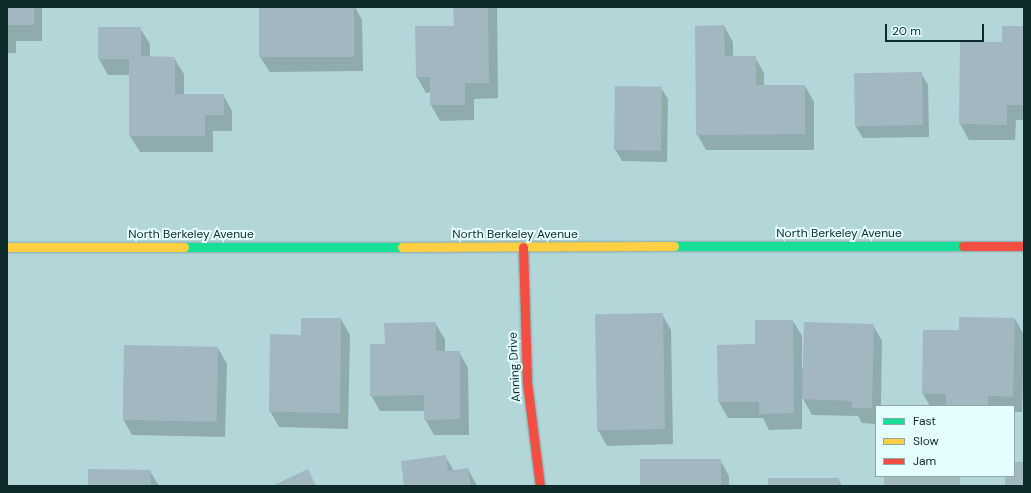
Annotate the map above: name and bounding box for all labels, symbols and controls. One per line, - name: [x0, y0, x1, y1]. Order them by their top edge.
- scale bar: [887, 16, 986, 42]
- text: 20 m: [892, 23, 921, 39]
- street label: North Berkeley Avenue: [776, 227, 902, 241]
- street label: North Berkeley Avenue: [128, 228, 254, 242]
- street label: North Berkeley Avenue: [452, 228, 578, 242]
- street label: Anning Drive: [506, 332, 524, 402]
- legend: [875, 405, 1015, 477]
- text: Fast: [913, 413, 936, 429]
- text: Slow: [913, 433, 939, 449]
- text: Jam: [913, 453, 936, 469]

